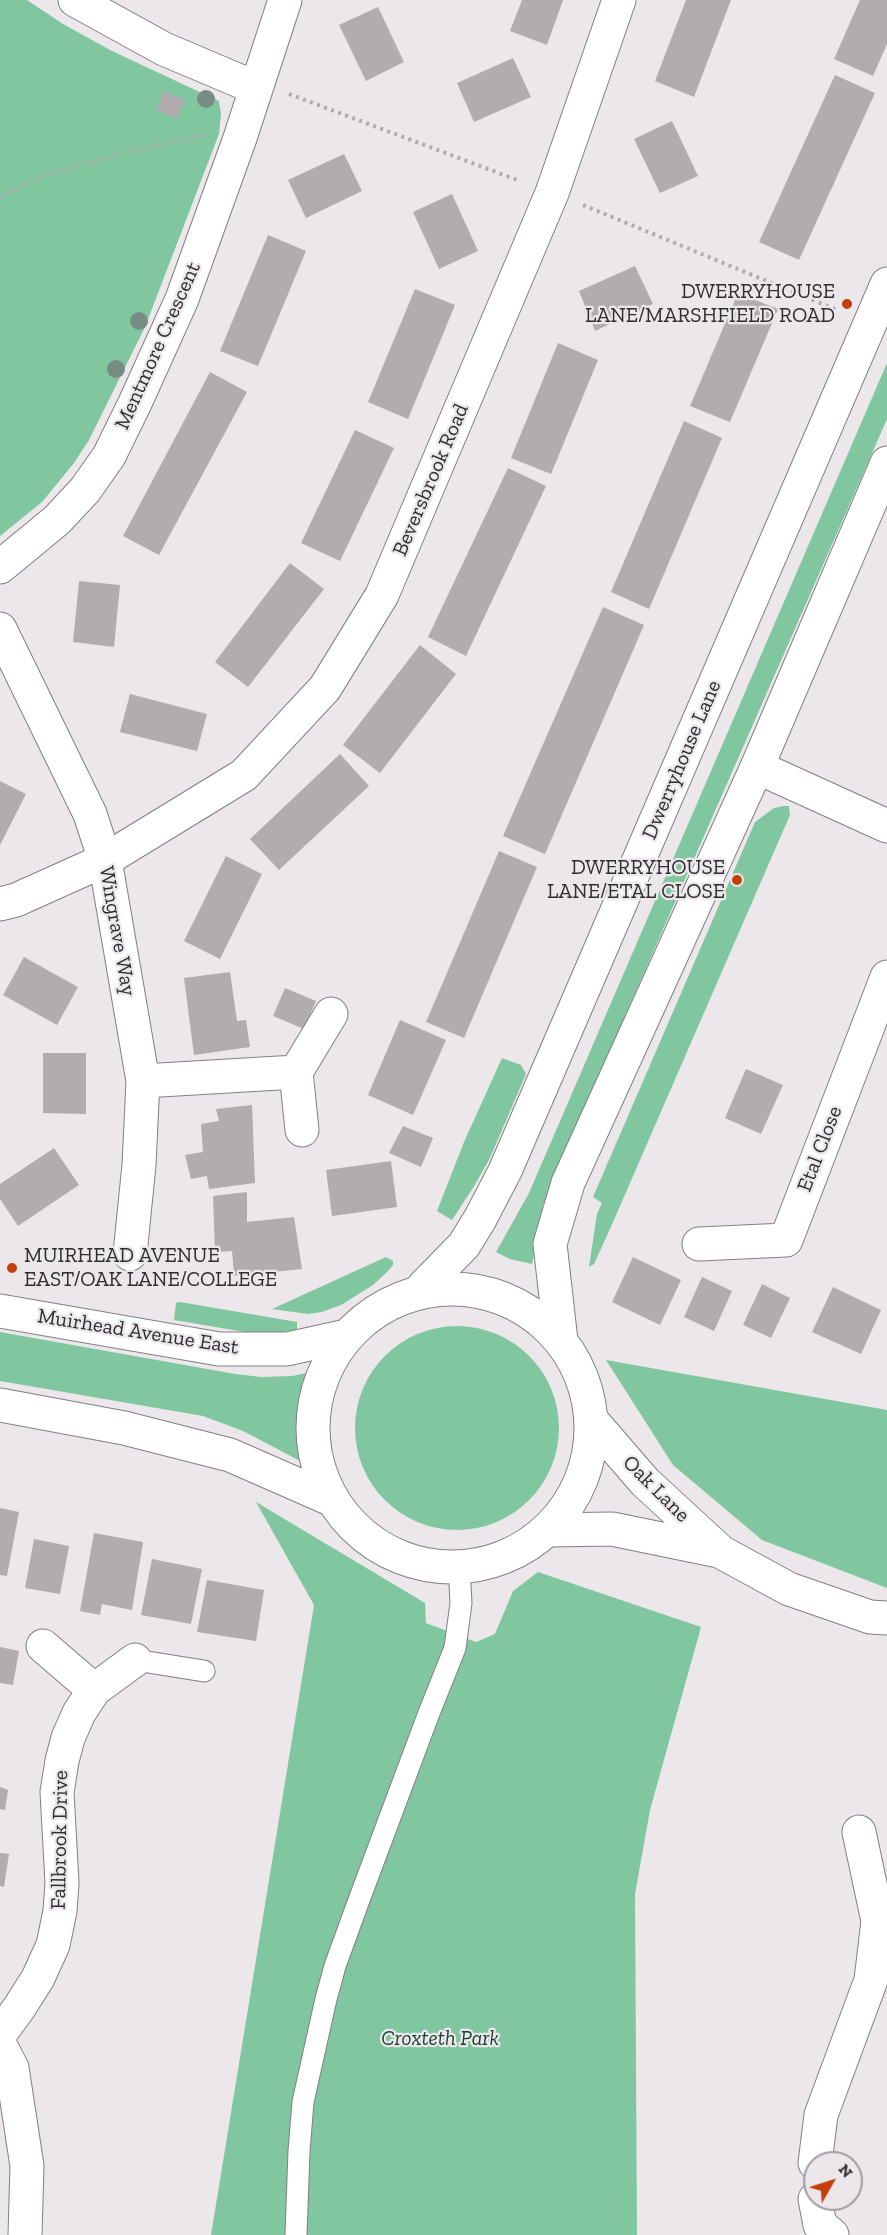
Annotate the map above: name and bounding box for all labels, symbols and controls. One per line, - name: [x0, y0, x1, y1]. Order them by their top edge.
- street label: Mentmore Crescent: [110, 258, 206, 434]
- place label: DWERRYHOUSE LANE/MARSHFIELD ROAD: [585, 279, 835, 329]
- marker: DWERRYHOUSE LANE/MARSHFIELD ROAD: [840, 297, 854, 311]
- street label: Beversbrook Road: [388, 400, 474, 560]
- street label: Dwerryhouse Lane: [637, 677, 727, 843]
- place label: DWERRYHOUSE LANE/ETAL CLOSE: [547, 855, 725, 905]
- street label: Wingrave Way: [93, 864, 141, 998]
- marker: DWERRYHOUSE LANE/ETAL CLOSE: [730, 873, 744, 887]
- street label: Etal Close: [792, 1103, 848, 1195]
- place label: MUIRHEAD AVENUE EAST/OAK LANE/COLLEGE: [24, 1243, 277, 1293]
- marker: MUIRHEAD AVENUE EAST/OAK LANE/COLLEGE: [5, 1261, 19, 1275]
- street label: Muirhead Avenue East: [36, 1304, 240, 1360]
- street label: Oak Lane: [617, 1450, 695, 1528]
- street label: Fallbrook Drive: [46, 1770, 74, 1910]
- park label: Croxteth Park: [381, 2026, 499, 2052]
- north arrow: [803, 2151, 863, 2211]
- text: N: [835, 2160, 857, 2181]

